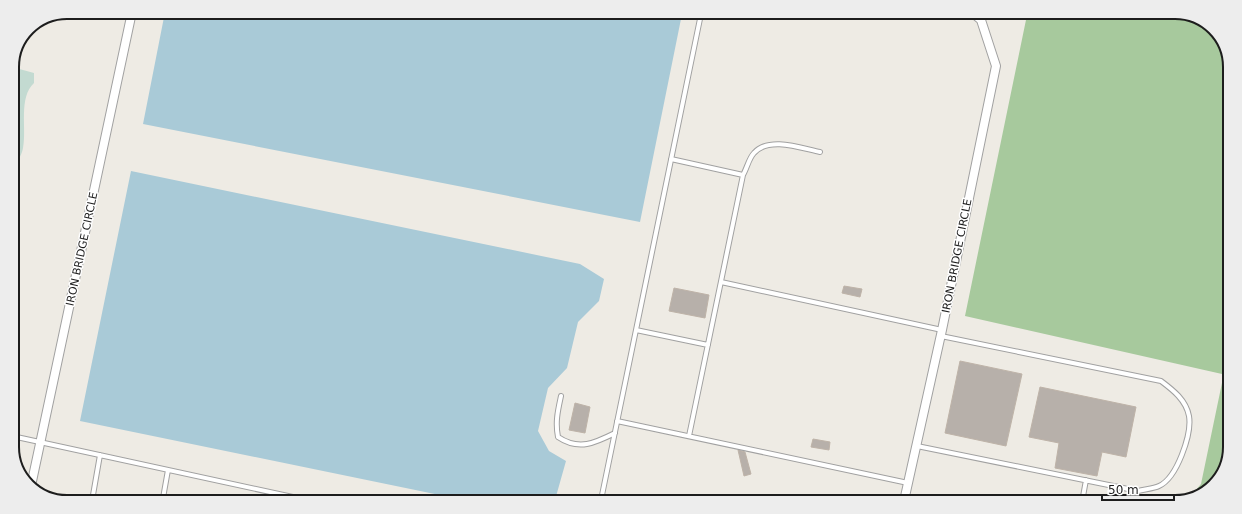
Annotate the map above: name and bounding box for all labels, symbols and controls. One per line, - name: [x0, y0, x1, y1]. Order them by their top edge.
- street label: IRON BRIDGE CIRCLE: [64, 191, 100, 307]
- street label: IRON BRIDGE CIRCLE: [940, 198, 974, 314]
- scale bar: [1102, 476, 1174, 502]
- text: 50 m: [1108, 483, 1139, 497]

